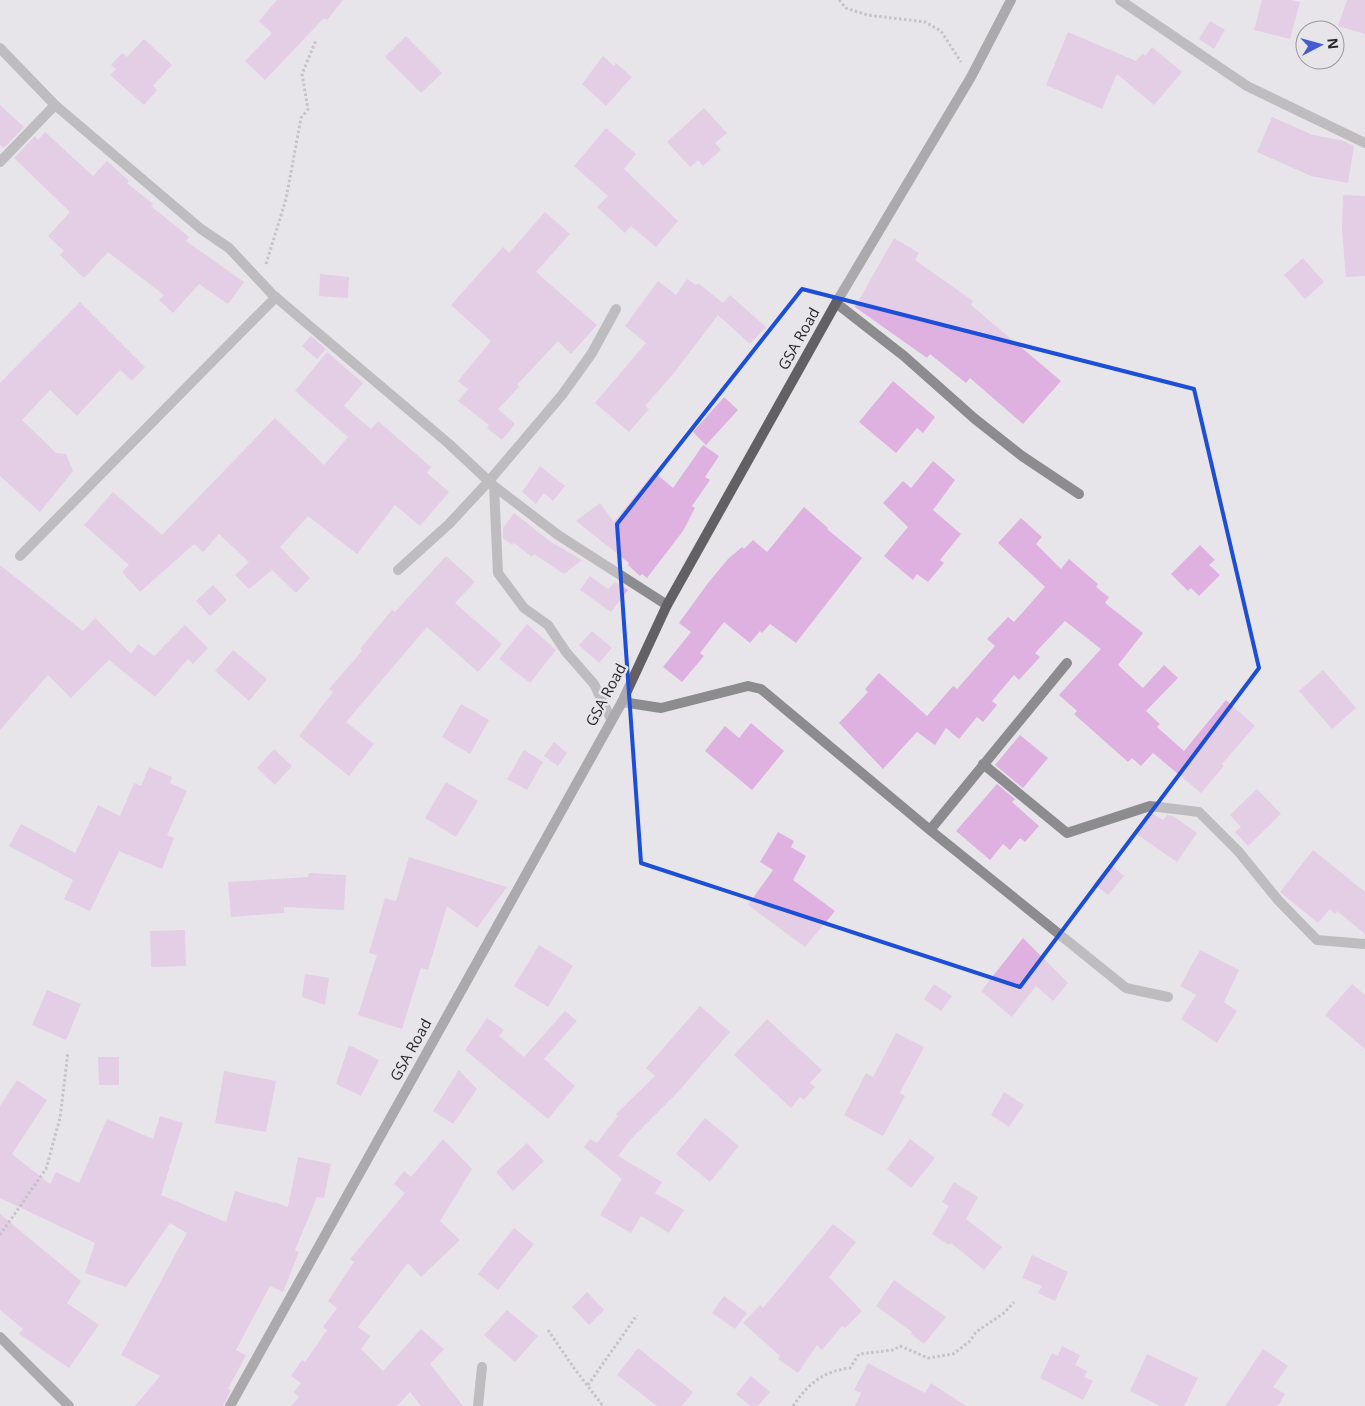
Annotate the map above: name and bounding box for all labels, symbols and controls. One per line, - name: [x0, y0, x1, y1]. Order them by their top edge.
- north arrow: [1295, 20, 1345, 70]
- text: N: [1323, 37, 1343, 50]
- street label: GSA Road: [773, 304, 823, 373]
- street label: GSA Road: [580, 660, 630, 729]
- street label: GSA Road: [385, 1015, 435, 1084]

